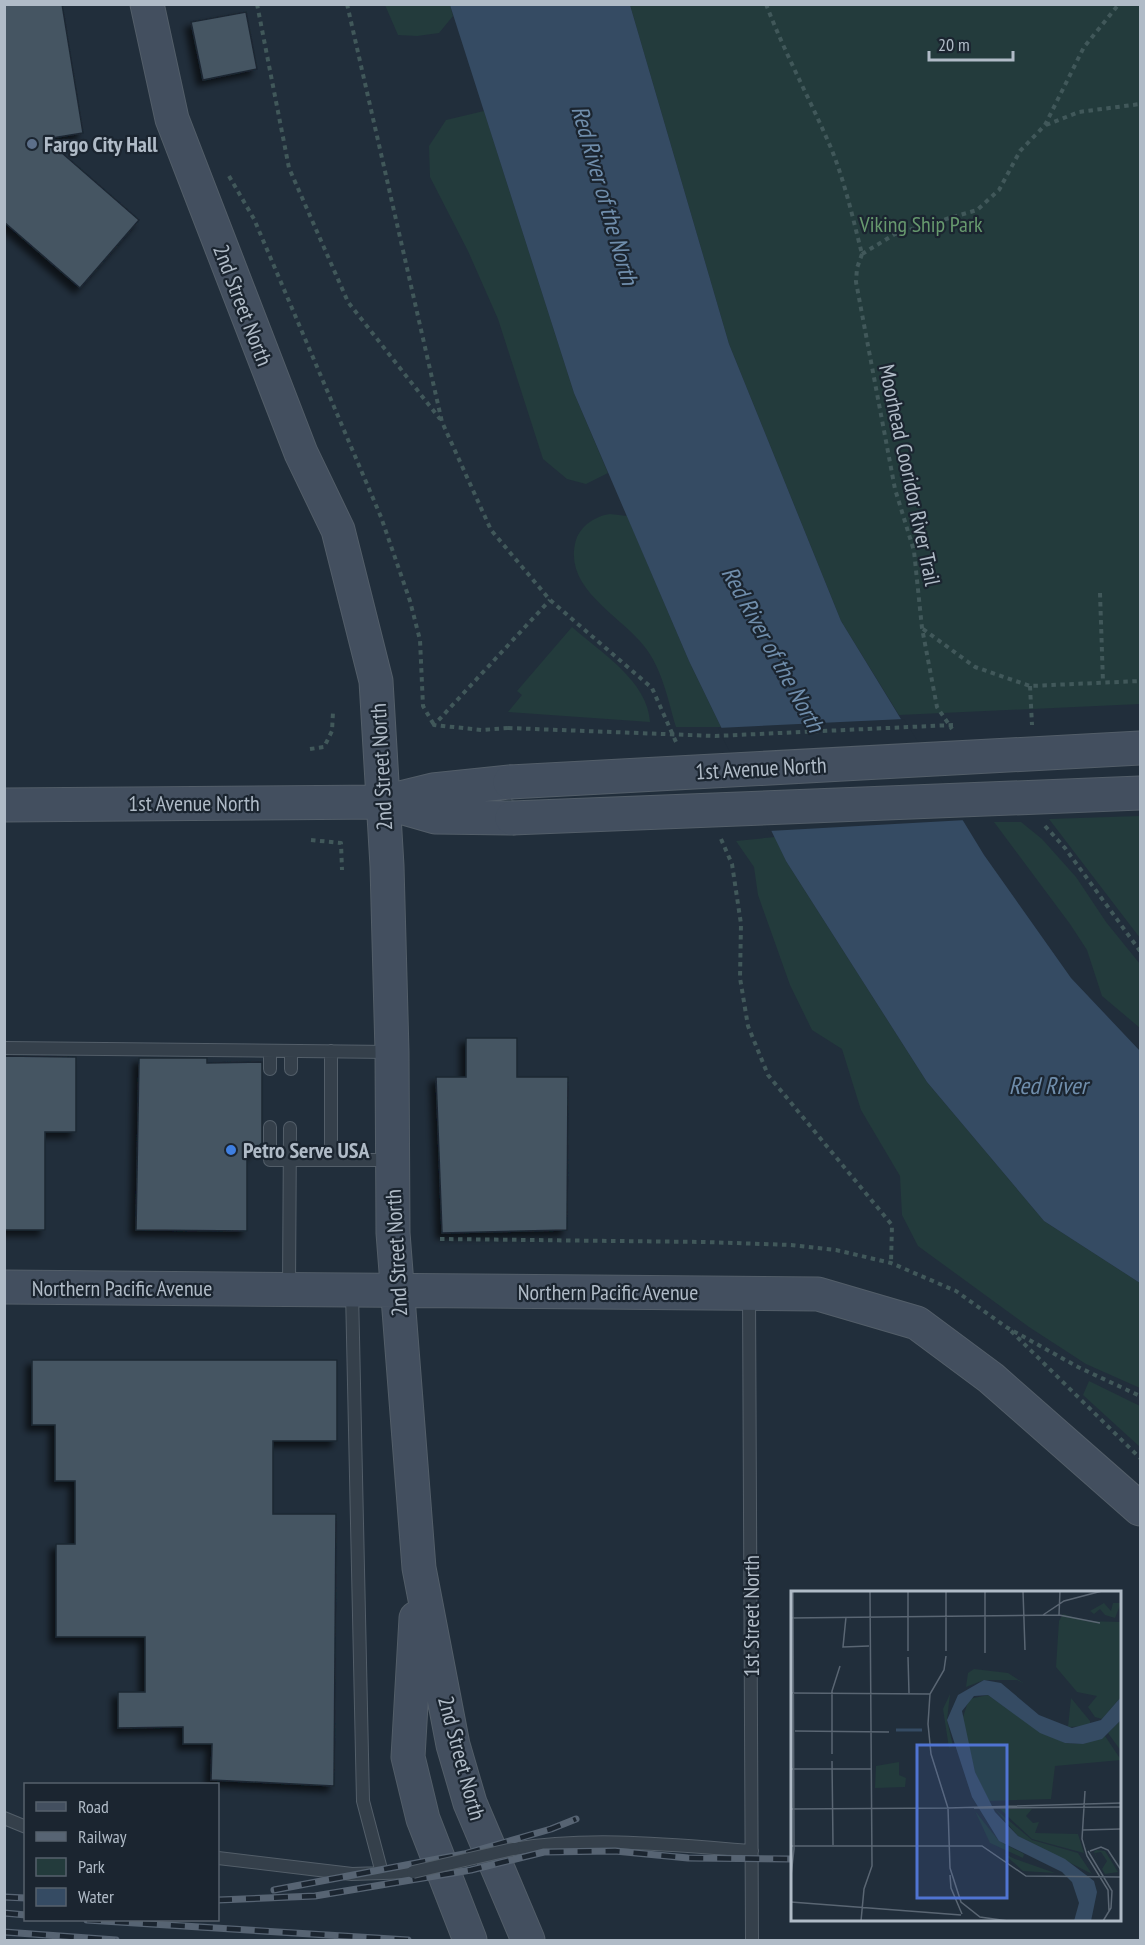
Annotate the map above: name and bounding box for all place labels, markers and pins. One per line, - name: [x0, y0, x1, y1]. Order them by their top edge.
- place label: Fargo City Hall: [44, 130, 158, 158]
- marker: Fargo City Hall: [25, 137, 39, 151]
- place label: Petro Serve USA: [243, 1136, 370, 1164]
- marker: Petro Serve USA: [224, 1143, 238, 1157]

